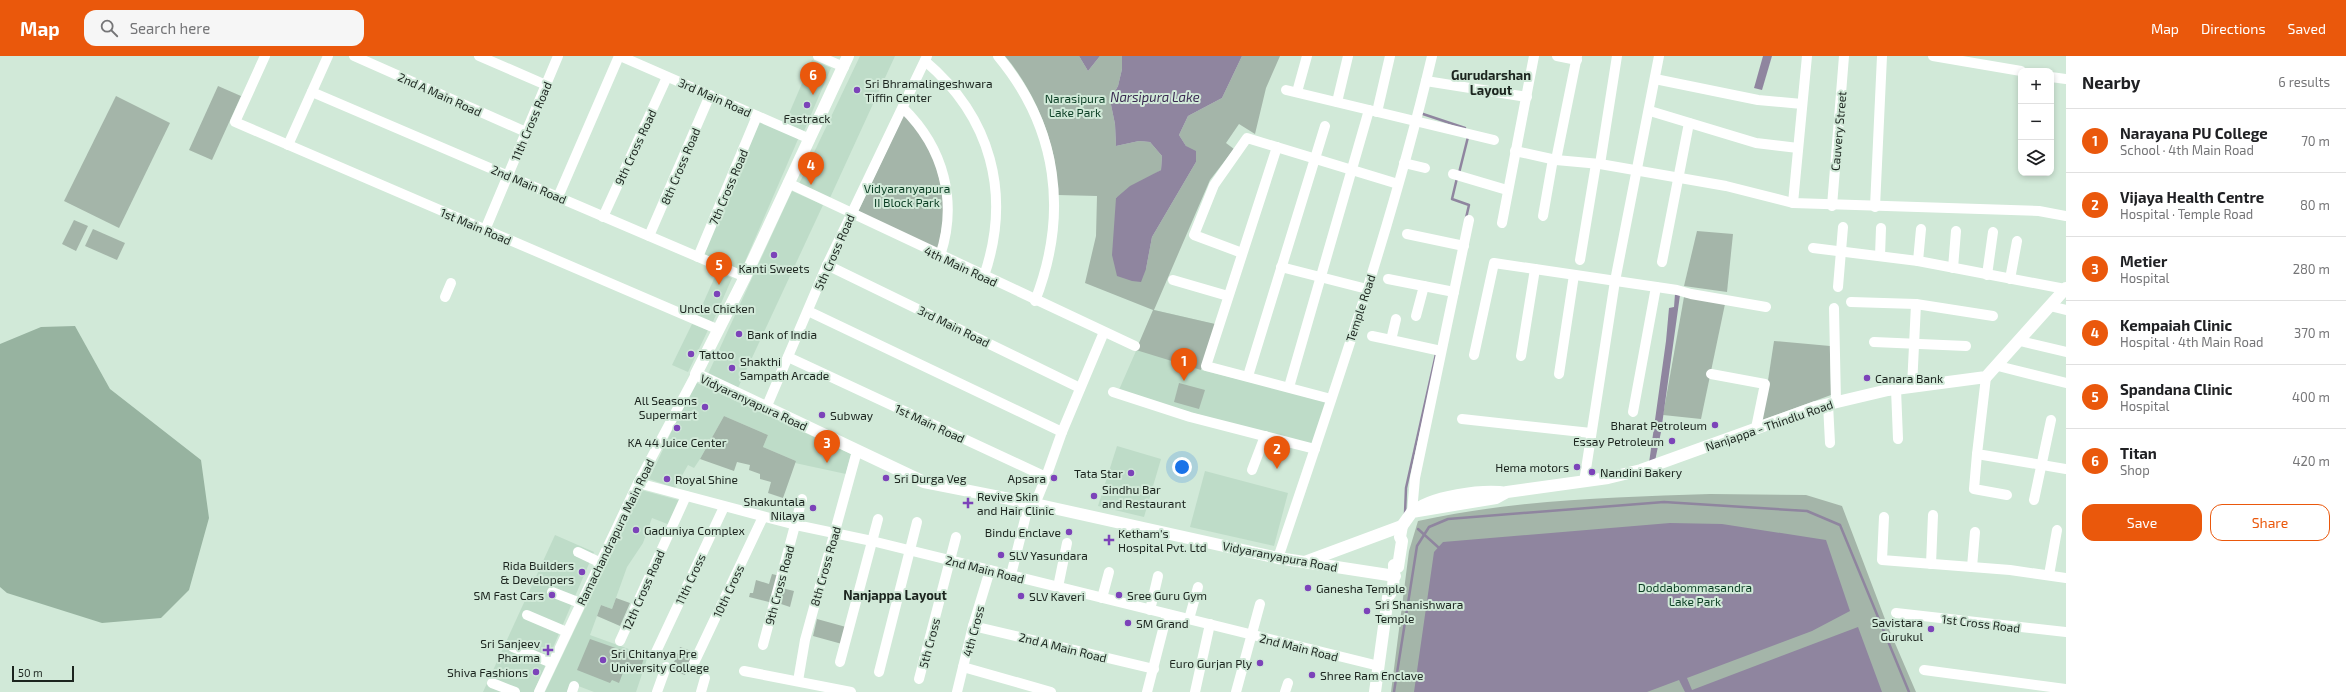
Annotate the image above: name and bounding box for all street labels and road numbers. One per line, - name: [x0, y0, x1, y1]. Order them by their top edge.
- street label: 2nd A Main Road: [396, 69, 484, 119]
- street label: 3rd Main Road: [676, 75, 754, 119]
- street label: 11th Cross Road: [508, 79, 554, 163]
- street label: Cauvery Street: [1828, 90, 1848, 171]
- street label: 9th Cross Road: [611, 107, 659, 187]
- street label: 8th Cross Road: [657, 125, 703, 207]
- street label: 7th Cross Road: [706, 147, 750, 227]
- street label: 2nd Main Road: [489, 162, 569, 206]
- street label: 1st Main Road: [439, 205, 513, 247]
- street label: 5th Cross Road: [811, 212, 857, 292]
- street label: 4th Main Road: [922, 243, 1000, 289]
- street label: Temple Road: [1343, 273, 1377, 343]
- street label: 3rd Main Road: [916, 303, 992, 349]
- street label: Vidyaranyapura Road: [698, 371, 810, 433]
- street label: Nanjappa - Thindlu Road: [1703, 397, 1835, 454]
- street label: 1st Main Road: [893, 401, 967, 445]
- street label: Ramachandrapura Main Road: [573, 457, 657, 607]
- street label: 8th Cross Road: [807, 525, 843, 607]
- street label: Vidyaranyapura Road: [1221, 538, 1339, 574]
- street label: 9th Cross Road: [762, 544, 796, 626]
- street label: 12th Cross Road: [619, 548, 667, 632]
- street label: 11th Cross: [672, 551, 708, 607]
- street label: 2nd Main Road: [944, 552, 1026, 586]
- street label: 10th Cross: [710, 562, 746, 620]
- street label: 4th Cross: [959, 604, 987, 658]
- street label: 1st Cross Road: [1941, 611, 2021, 635]
- street label: 5th Cross: [916, 616, 942, 670]
- street label: 2nd A Main Road: [1018, 629, 1108, 665]
- street label: 2nd Main Road: [1258, 630, 1340, 664]

